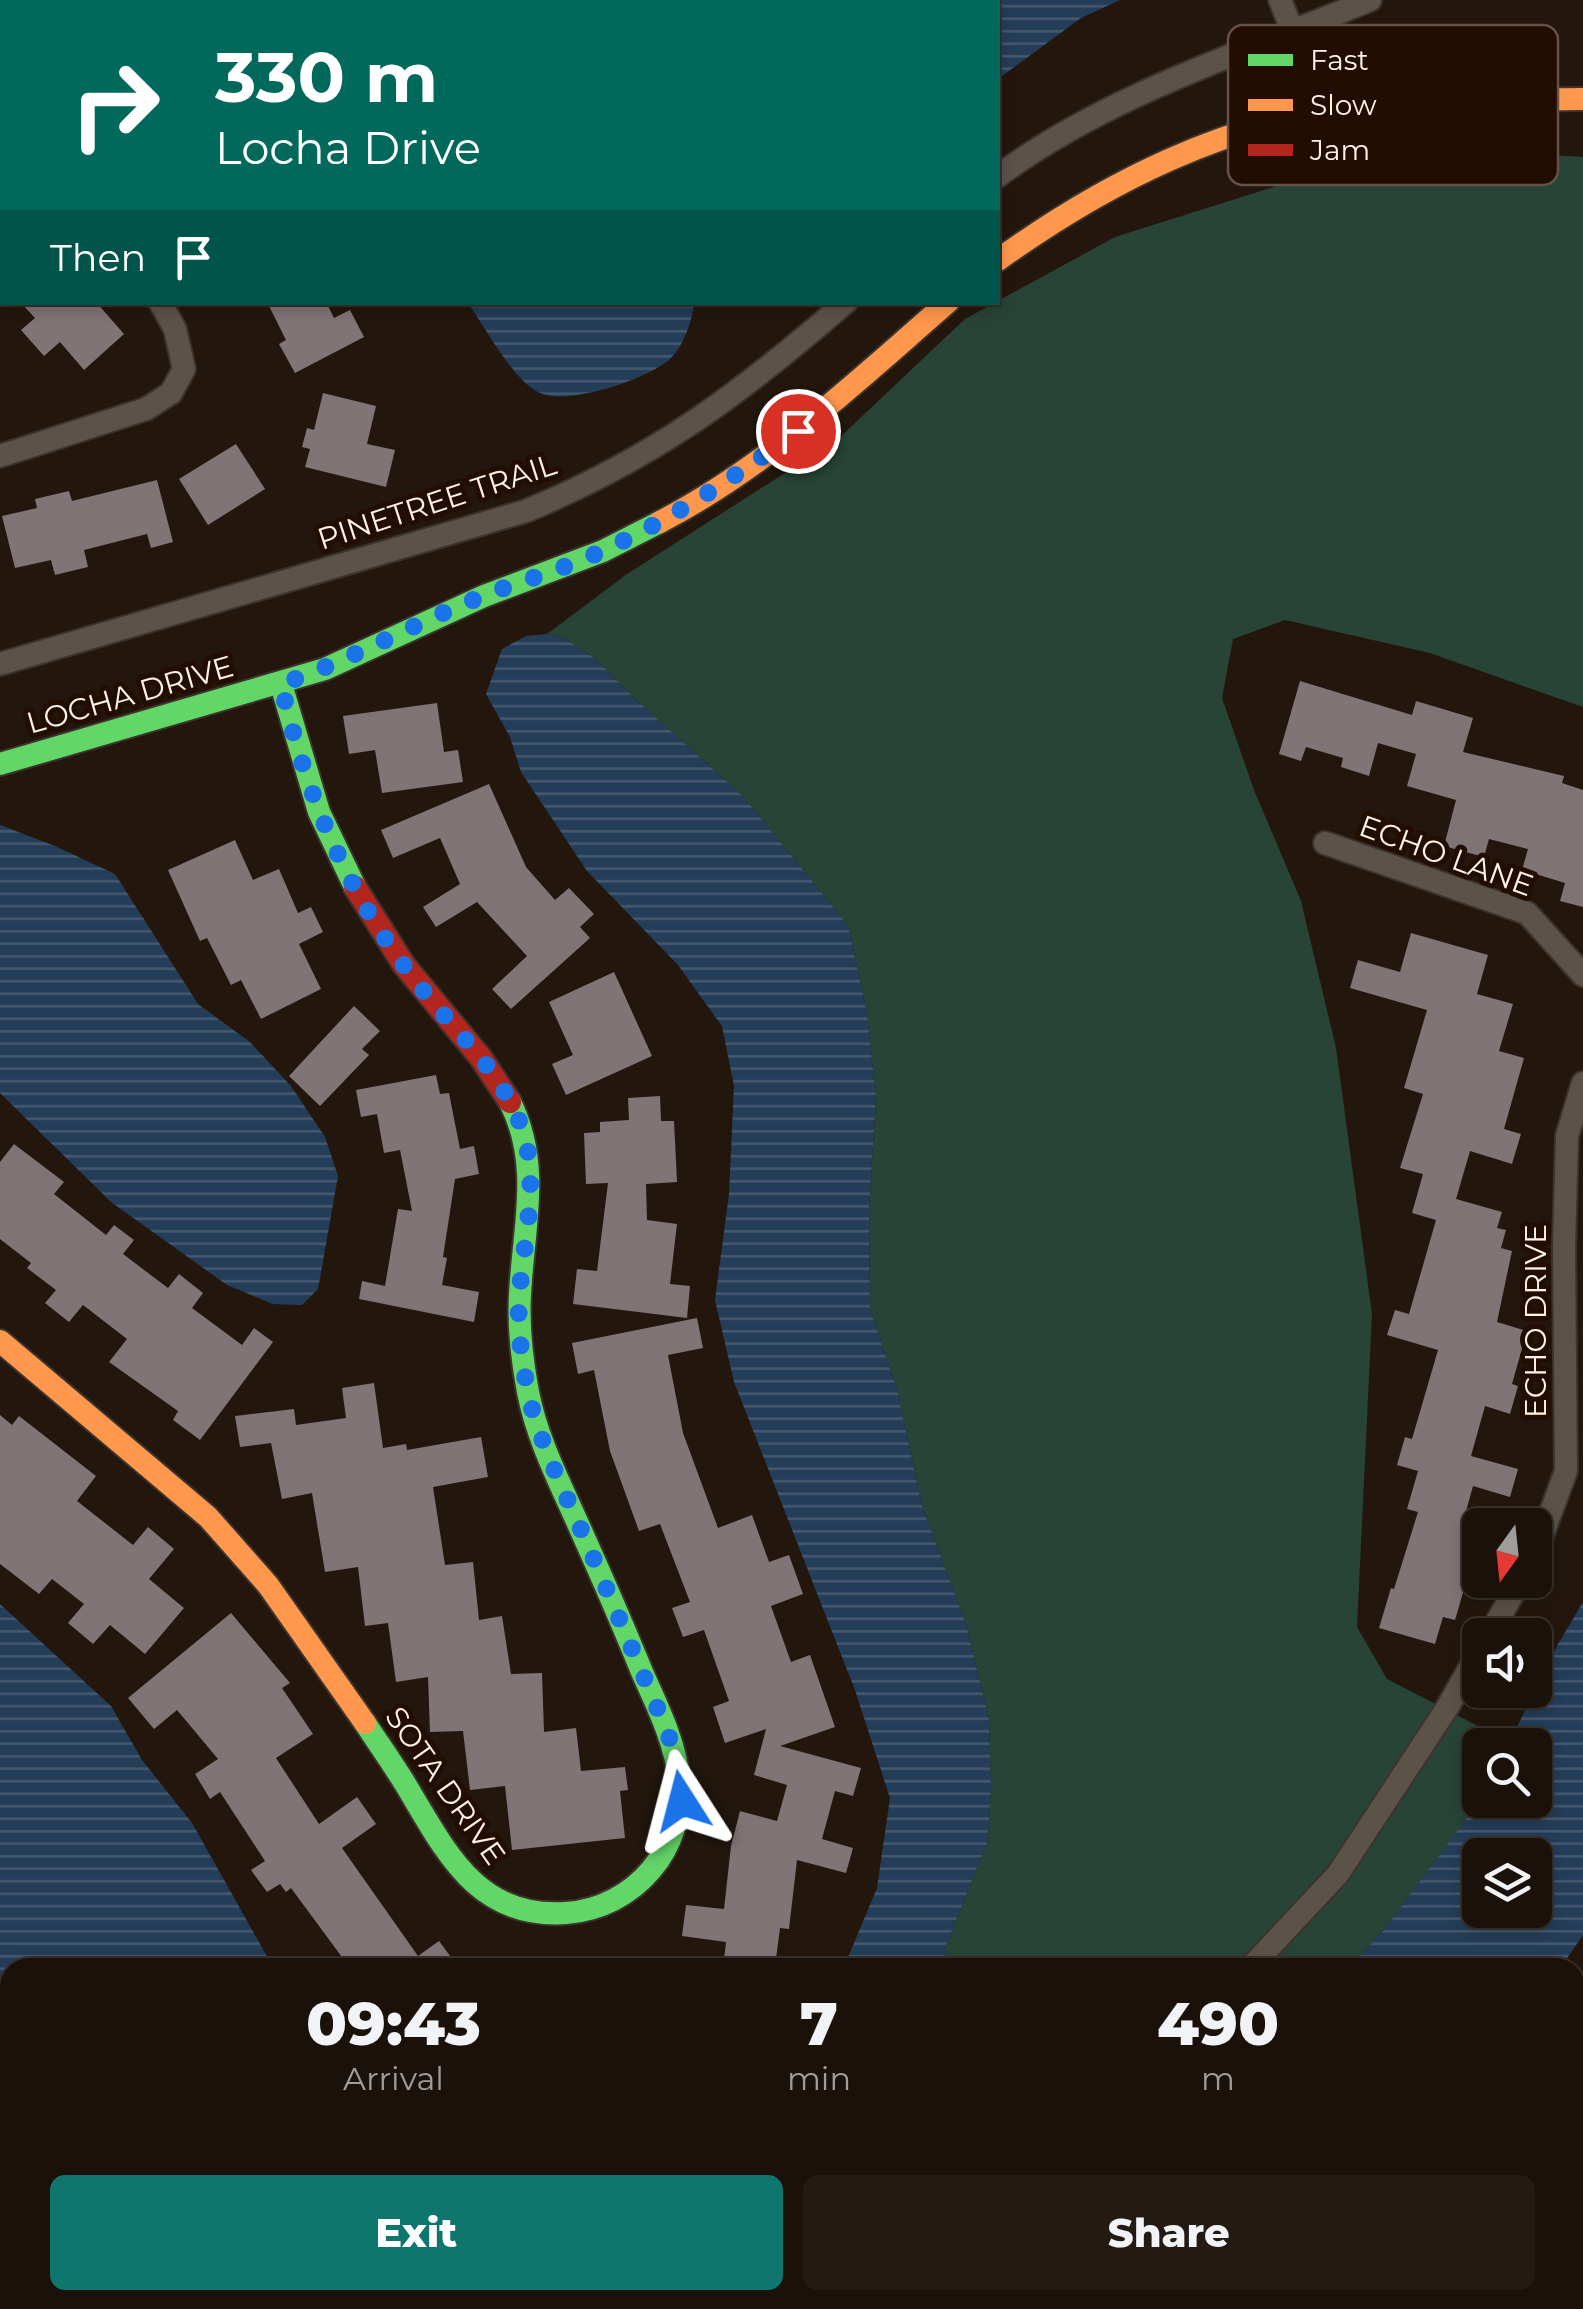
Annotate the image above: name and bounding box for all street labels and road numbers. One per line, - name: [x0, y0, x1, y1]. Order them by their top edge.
- street label: PINETREE TRAIL: [313, 445, 561, 558]
- street label: LOCHA DRIVE: [22, 647, 237, 742]
- street label: ECHO LANE: [1354, 807, 1538, 904]
- street label: ECHO DRIVE: [1517, 1224, 1554, 1418]
- street label: SOTA DRIVE: [377, 1700, 513, 1872]

